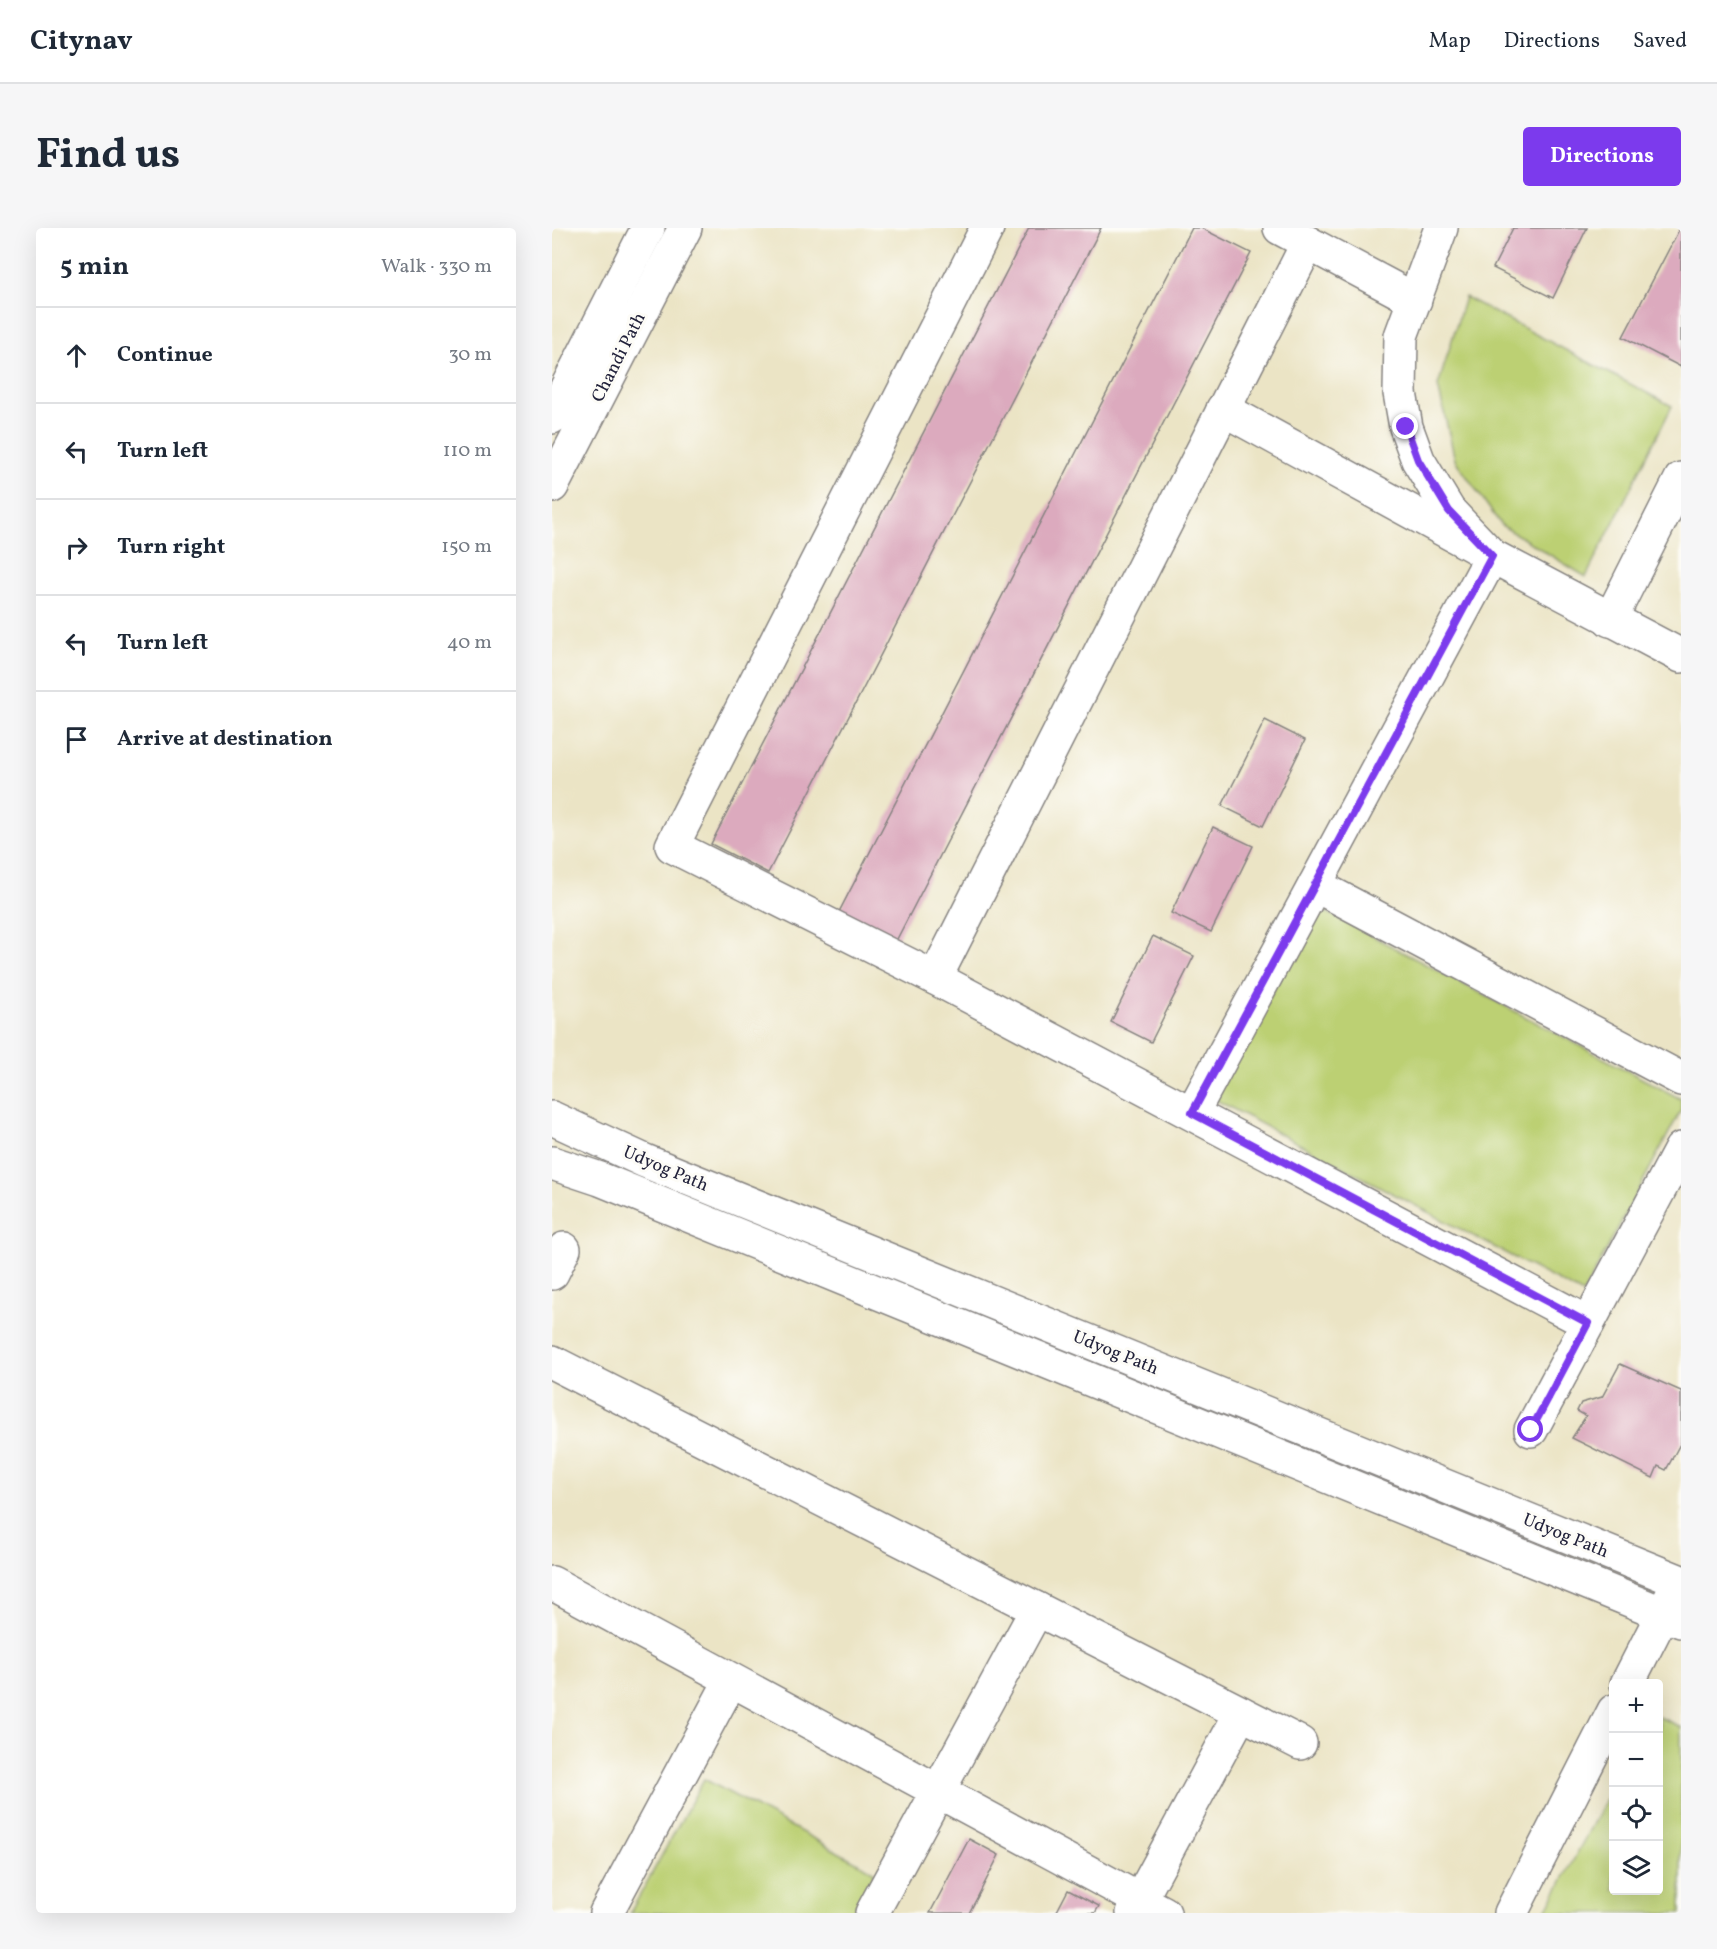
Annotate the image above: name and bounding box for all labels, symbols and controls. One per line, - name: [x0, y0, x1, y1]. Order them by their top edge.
- text: Citynav: [30, 22, 133, 61]
- text: Map: [1429, 27, 1471, 56]
- text: Directions: [1504, 27, 1600, 56]
- text: Saved: [1633, 27, 1687, 56]
- text: Find us: [36, 127, 180, 186]
- button: Directions: [1523, 127, 1681, 186]
- text: 5 min: [60, 249, 129, 285]
- text: Walk · 330 m: [381, 253, 492, 281]
- street label: Chandi Path: [586, 308, 653, 407]
- icon: ahead: [60, 339, 93, 372]
- text: Continue: [117, 340, 213, 371]
- text: 30 m: [448, 341, 492, 369]
- route end: [1392, 413, 1418, 439]
- icon: left: [60, 435, 93, 468]
- text: Turn left: [117, 436, 208, 467]
- text: 110 m: [443, 437, 492, 465]
- icon: right: [60, 531, 93, 564]
- text: Turn right: [117, 532, 225, 563]
- text: 150 m: [441, 533, 492, 561]
- icon: left: [60, 627, 93, 660]
- text: Turn left: [117, 628, 208, 659]
- text: 40 m: [447, 629, 492, 657]
- icon: arrive: [60, 723, 93, 756]
- text: Arrive at destination: [117, 724, 333, 755]
- street label: Udyog Path: [619, 1140, 712, 1199]
- street label: Udyog Path: [1069, 1325, 1162, 1382]
- route start: [1517, 1416, 1543, 1442]
- street label: Udyog Path: [1519, 1508, 1612, 1565]
- map controls: [1609, 1679, 1663, 1895]
- button: +: [1609, 1679, 1663, 1733]
- button: −: [1609, 1733, 1663, 1787]
- button: locate: [1609, 1787, 1663, 1841]
- button: layers: [1609, 1841, 1663, 1895]

